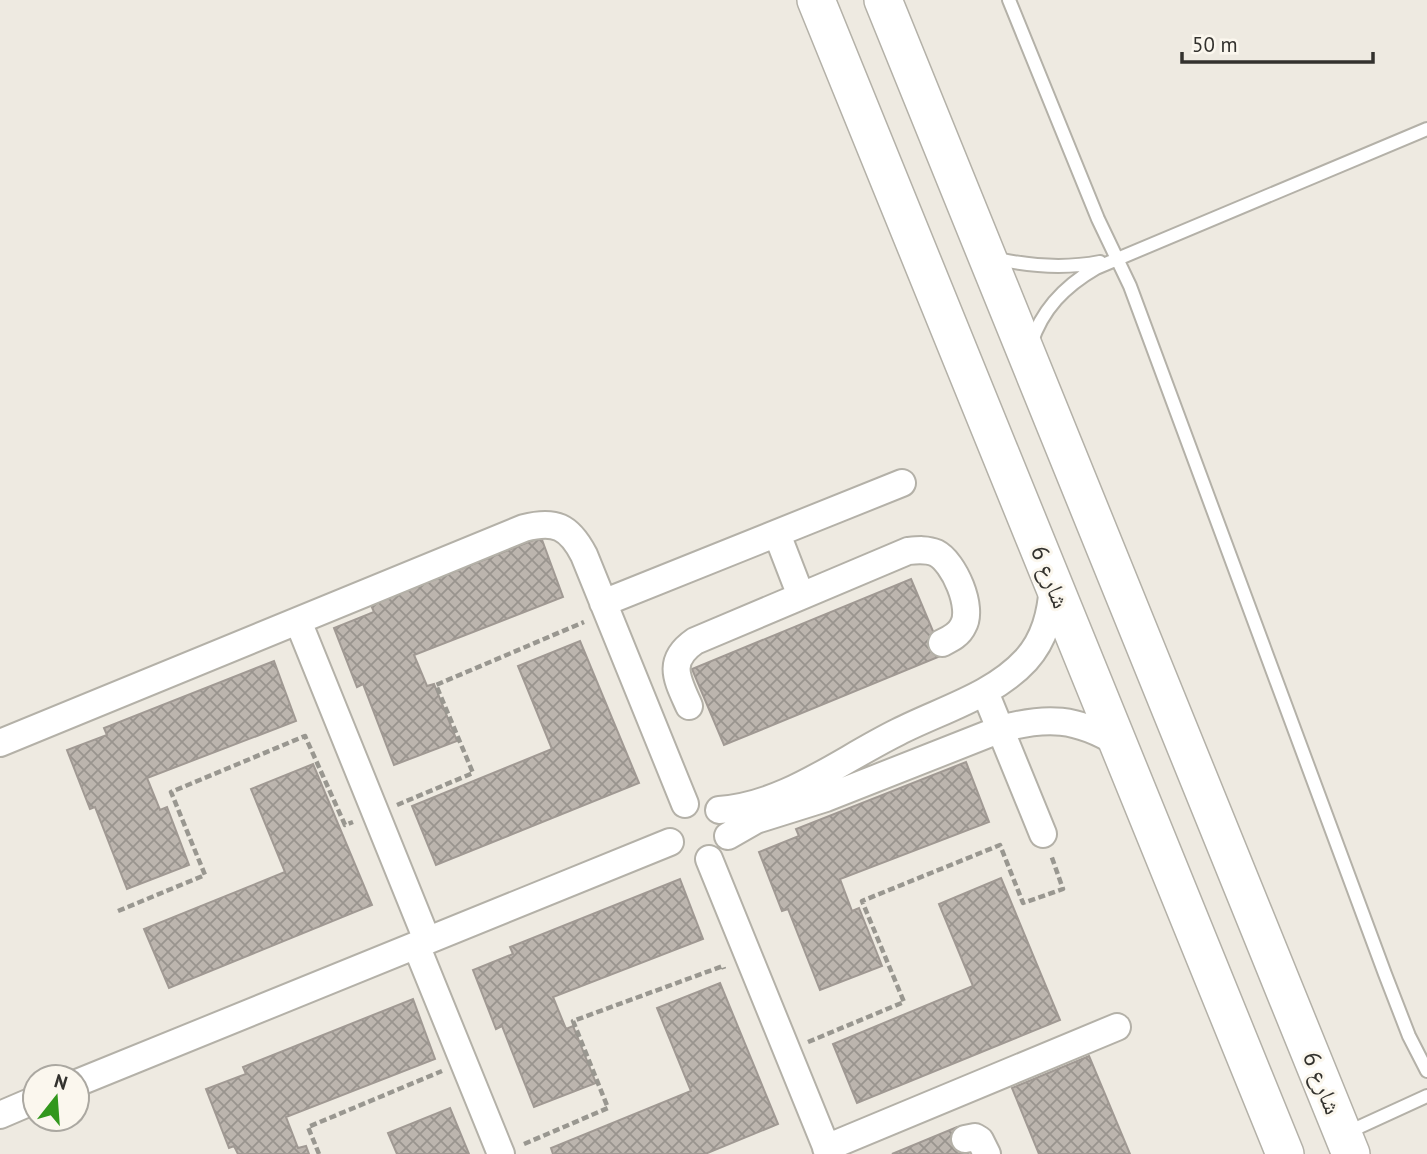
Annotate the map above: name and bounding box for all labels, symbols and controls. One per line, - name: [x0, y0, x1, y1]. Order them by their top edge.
- scale bar: [1182, 21, 1373, 65]
- text: 50 m: [1192, 31, 1238, 58]
- street label: شارع 6: [1024, 541, 1077, 613]
- street label: شارع 6: [1296, 1047, 1349, 1119]
- north arrow: [21, 1063, 91, 1133]
- text: N: [51, 1068, 70, 1095]

